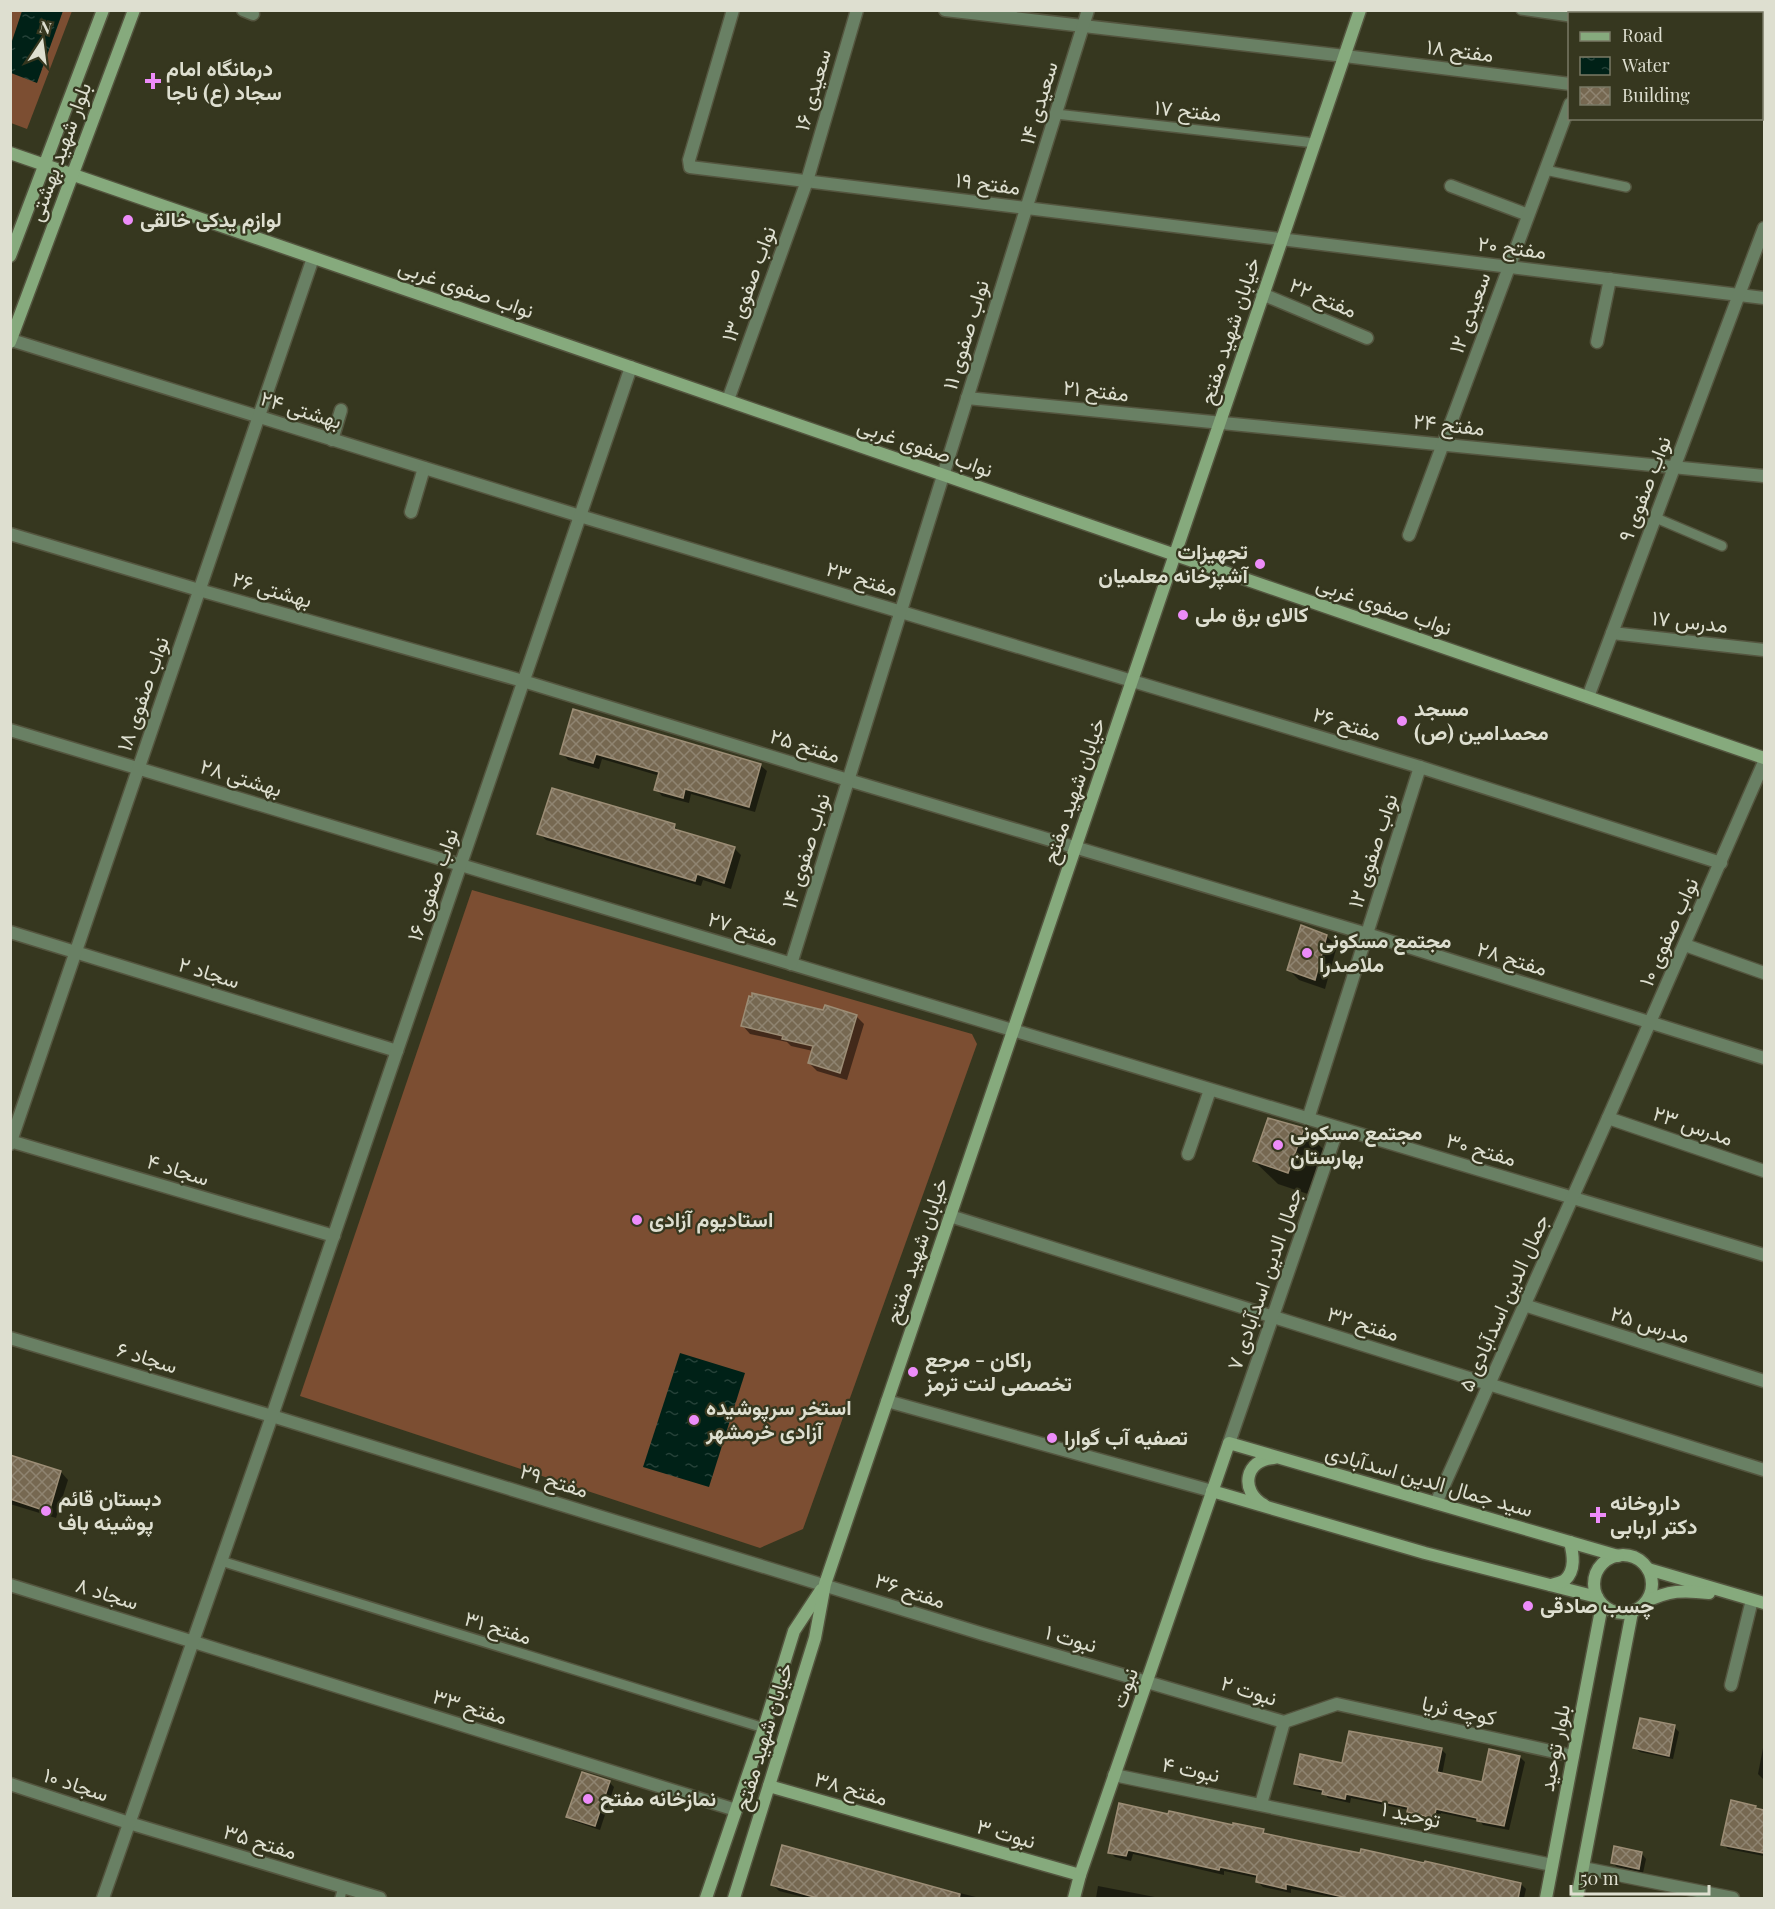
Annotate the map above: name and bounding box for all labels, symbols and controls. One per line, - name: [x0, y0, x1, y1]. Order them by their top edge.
- north arrow: [12, 12, 72, 72]
- legend: [1568, 12, 1763, 120]
- text: N: [37, 15, 54, 39]
- text: Road: [1622, 23, 1663, 47]
- street label: مفتح ۱۸: [1425, 31, 1495, 69]
- street label: سعیدی ۱۶: [786, 45, 836, 134]
- place label: درمانگاه امام سجاد (ع) ناجا: [166, 53, 282, 107]
- text: Water: [1621, 53, 1670, 77]
- street label: سعیدی ۱۴: [1011, 57, 1063, 147]
- marker: درمانگاه امام سجاد (ع) ناجا: [144, 72, 162, 90]
- street label: بلوار شهید بهشتی: [20, 78, 97, 225]
- text: Building: [1622, 83, 1690, 107]
- street label: مفتح ۱۷: [1153, 92, 1223, 128]
- street label: مفتح ۱۹: [954, 164, 1022, 202]
- place label: لوازم یدکی خالقی: [140, 204, 282, 234]
- marker: لوازم یدکی خالقی: [121, 213, 135, 227]
- street label: نواب صفوی ۱۳: [713, 222, 782, 345]
- street label: مفتح ۲۰: [1476, 228, 1548, 266]
- street label: نواب صفوی غربی: [395, 251, 538, 324]
- street label: خیابان شهید مفتح: [1191, 253, 1267, 408]
- street label: سعیدی ۱۲: [1441, 268, 1496, 357]
- street label: مفتح ۲۲: [1285, 269, 1362, 325]
- street label: نواب صفوی ۱۱: [934, 276, 995, 393]
- street label: مفتح ۲۱: [1062, 372, 1130, 408]
- street label: بهشتی ۲۴: [257, 382, 346, 435]
- street label: مفتح ۲۴: [1412, 405, 1486, 443]
- street label: نواب صفوی غربی: [854, 410, 997, 483]
- street label: نواب صفوی ۹: [1610, 431, 1677, 546]
- place label: تجهيزات آشپزخانه معلمیان: [1098, 536, 1250, 590]
- street label: مفتح ۲۳: [823, 553, 902, 603]
- marker: تجهيزات آشپزخانه معلمیان: [1253, 557, 1267, 571]
- street label: بهشتی ۲۶: [229, 563, 316, 614]
- street label: نواب صفوی غربی: [1313, 568, 1456, 641]
- place label: کالای برق ملی: [1195, 599, 1309, 628]
- street label: مدرس ۱۷: [1651, 602, 1730, 639]
- marker: کالای برق ملی: [1176, 608, 1190, 622]
- street label: نواب صفوی ۱۸: [108, 632, 175, 755]
- place label: مسجد محمدامین (ص): [1414, 693, 1549, 745]
- street label: مفتح ۲۶: [1309, 698, 1385, 748]
- street label: خیابان شهید مفتح: [1034, 713, 1112, 868]
- marker: مسجد محمدامین (ص): [1395, 714, 1409, 728]
- street label: مفتح ۲۵: [766, 720, 844, 770]
- street label: بهشتی ۲۸: [197, 750, 286, 803]
- street label: نواب صفوی ۱۴: [773, 789, 836, 912]
- street label: نواب صفوی ۱۲: [1340, 790, 1404, 911]
- street label: نواب صفوی ۱۶: [399, 824, 464, 945]
- street label: نواب صفوی ۱۰: [1631, 872, 1704, 990]
- street label: مفتح ۲۷: [704, 903, 782, 953]
- place label: مجتمع مسکونی ملاصدرا: [1319, 925, 1451, 978]
- street label: مفتح ۲۸: [1473, 933, 1551, 983]
- marker: مجتمع مسکونی ملاصدرا: [1300, 946, 1314, 960]
- street label: سجاد ۲: [176, 949, 244, 994]
- street label: مدرس ۲۳: [1650, 1097, 1737, 1152]
- place label: مجتمع مسکونی بهارستان: [1290, 1117, 1422, 1170]
- street label: مفتح ۳۰: [1443, 1125, 1520, 1173]
- marker: مجتمع مسکونی بهارستان: [1271, 1138, 1285, 1152]
- street label: سجاد ۴: [144, 1145, 213, 1191]
- street label: خیابان شهید مفتح: [877, 1173, 955, 1328]
- street label: جمال الدین اسدآبادی ۷: [1219, 1183, 1308, 1373]
- place label: استادیوم آزادی: [649, 1204, 773, 1234]
- street label: جمال الدین اسدآبادی ۵: [1450, 1209, 1554, 1395]
- marker: استادیوم آزادی: [630, 1213, 644, 1227]
- street label: مفتح ۳۲: [1324, 1298, 1403, 1348]
- street label: مدرس ۲۵: [1607, 1298, 1694, 1349]
- street label: سجاد ۶: [114, 1334, 181, 1379]
- place label: راکان - مرجع تخصصی لنت ترمز: [924, 1344, 1072, 1397]
- marker: راکان - مرجع تخصصی لنت ترمز: [906, 1365, 920, 1379]
- place label: استخر سرپوشیده آزادی خرمشهر: [705, 1392, 852, 1445]
- marker: استخر سرپوشیده آزادی خرمشهر: [687, 1413, 701, 1427]
- place label: تصفیه آب گوارا: [1064, 1422, 1188, 1451]
- marker: تصفیه آب گوارا: [1045, 1431, 1059, 1445]
- street label: سید جمال الدین اسدآبادی: [1323, 1436, 1537, 1522]
- street label: مفتح ۲۹: [516, 1455, 592, 1505]
- place label: دبستان قائم پوشینه باف: [58, 1483, 162, 1537]
- place label: داروخانه دکتر اربابی: [1610, 1487, 1697, 1540]
- marker: دبستان قائم پوشینه باف: [39, 1504, 53, 1518]
- marker: داروخانه دکتر اربابی: [1591, 1508, 1605, 1522]
- street label: مفتح ۳۶: [871, 1565, 950, 1616]
- street label: سجاد ۸: [73, 1569, 142, 1615]
- place label: چسب صادقی: [1540, 1590, 1654, 1620]
- marker: چسب صادقی: [1521, 1599, 1535, 1613]
- street label: مفتح ۳۱: [461, 1603, 536, 1651]
- street label: نبوت ۱: [1042, 1616, 1101, 1659]
- street label: خیابان شهید مفتح: [726, 1659, 800, 1814]
- street label: نبوت: [1103, 1663, 1144, 1712]
- street label: نبوت ۲: [1218, 1667, 1281, 1712]
- street label: مفتح ۳۳: [429, 1681, 511, 1732]
- street label: کوچه ثریا: [1419, 1688, 1499, 1733]
- street label: بلوار توحید: [1531, 1702, 1576, 1794]
- street label: نبوت ۴: [1160, 1749, 1223, 1788]
- street label: سجاد ۱۰: [41, 1759, 113, 1807]
- street label: مفتح ۳۸: [811, 1763, 891, 1813]
- place label: نمازخانه مفتح: [600, 1783, 716, 1813]
- marker: نمازخانه مفتح: [581, 1792, 595, 1806]
- street label: توحید ۱: [1379, 1793, 1444, 1834]
- street label: نبوت ۳: [974, 1810, 1039, 1855]
- street label: مفتح ۳۵: [220, 1816, 301, 1866]
- scale bar: [1571, 1858, 1709, 1896]
- text: 50 m: [1580, 1866, 1619, 1890]

